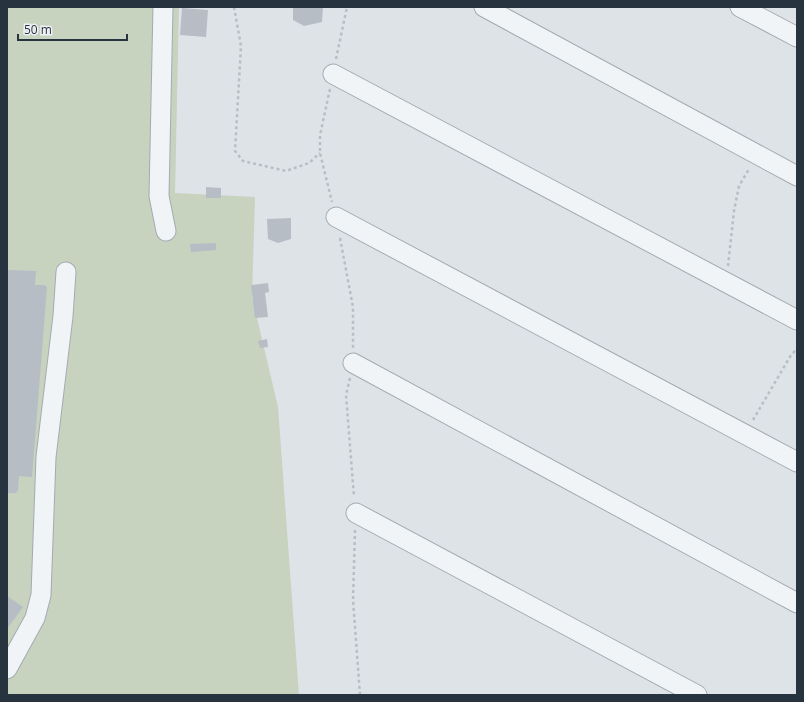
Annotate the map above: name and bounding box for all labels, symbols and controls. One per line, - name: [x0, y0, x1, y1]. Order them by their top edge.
- scale bar: [18, 16, 127, 42]
- text: 50 m: [24, 21, 52, 38]

